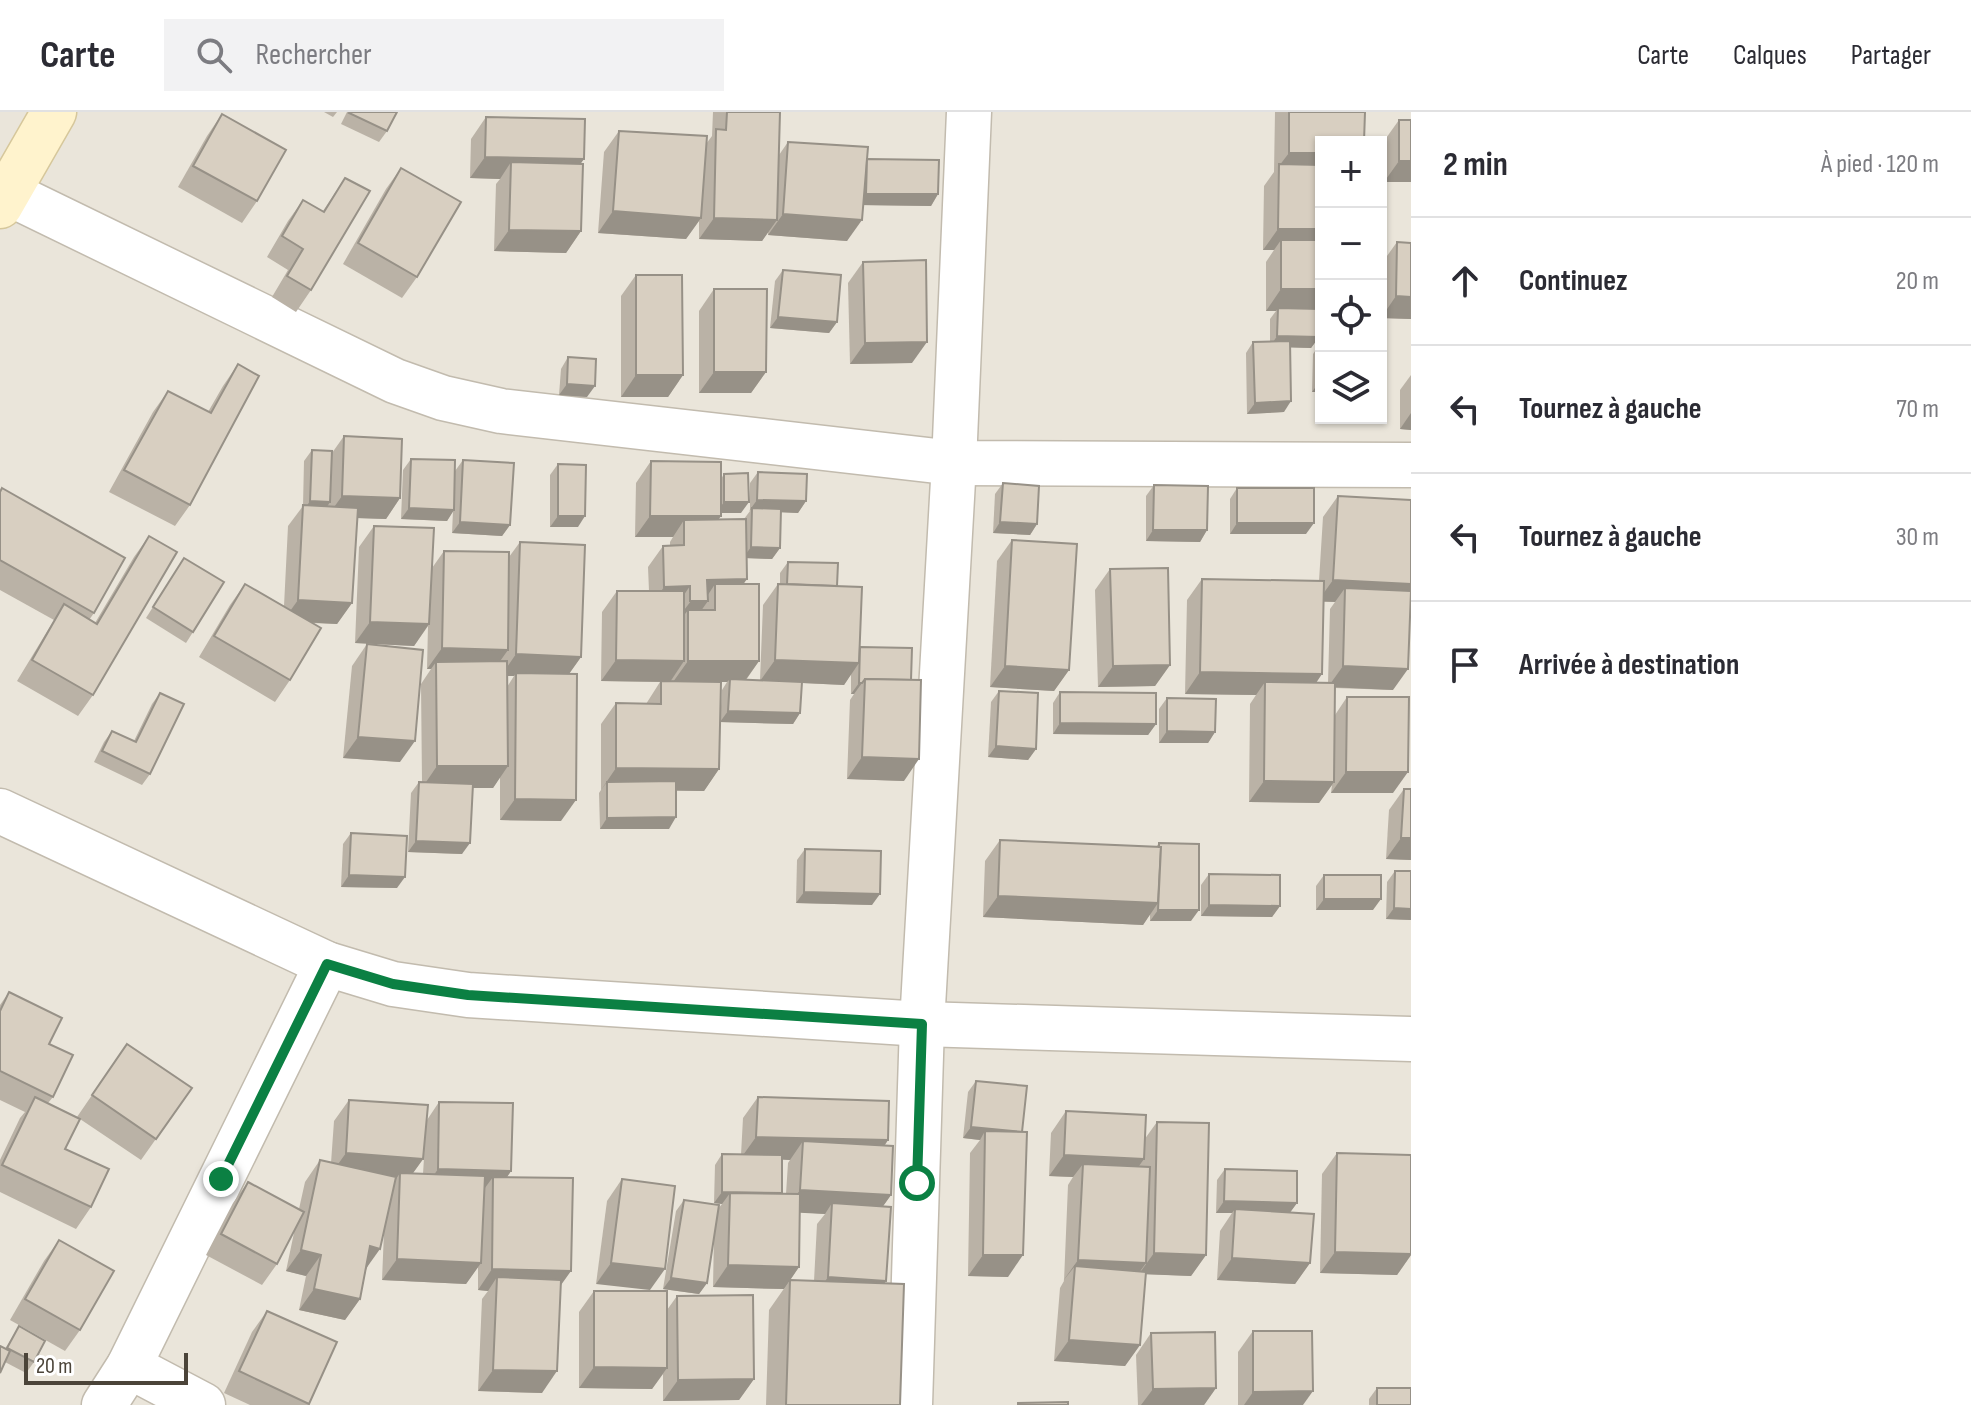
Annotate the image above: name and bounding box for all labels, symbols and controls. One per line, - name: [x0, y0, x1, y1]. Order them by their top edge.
- search box: [164, 19, 724, 91]
- text: Carte: [40, 33, 116, 78]
- icon: search: [192, 33, 236, 77]
- text: Rechercher: [256, 37, 372, 73]
- text: Carte: [1637, 39, 1689, 72]
- text: Calques: [1733, 39, 1807, 72]
- text: Partager: [1851, 39, 1931, 72]
- map controls: [1315, 136, 1387, 424]
- button: +: [1315, 136, 1387, 208]
- text: 2 min: [1443, 144, 1508, 185]
- text: À pied · 120 m: [1821, 149, 1939, 180]
- button: −: [1315, 208, 1387, 280]
- icon: ahead: [1443, 259, 1487, 303]
- text: Continuez: [1519, 263, 1628, 299]
- text: 20 m: [1896, 266, 1939, 297]
- button: locate: [1315, 280, 1387, 352]
- button: layers: [1315, 352, 1387, 424]
- icon: left: [1443, 387, 1487, 431]
- text: Tournez à gauche: [1519, 391, 1702, 427]
- text: 70 m: [1896, 394, 1939, 425]
- icon: left: [1443, 515, 1487, 559]
- text: Tournez à gauche: [1519, 519, 1702, 555]
- text: 30 m: [1896, 522, 1939, 553]
- icon: arrive: [1443, 643, 1487, 687]
- text: Arrivée à destination: [1519, 647, 1739, 683]
- route end: [203, 1161, 239, 1197]
- route start: [899, 1165, 935, 1201]
- scale bar: [24, 1349, 188, 1385]
- text: 20 m: [36, 1353, 73, 1380]

